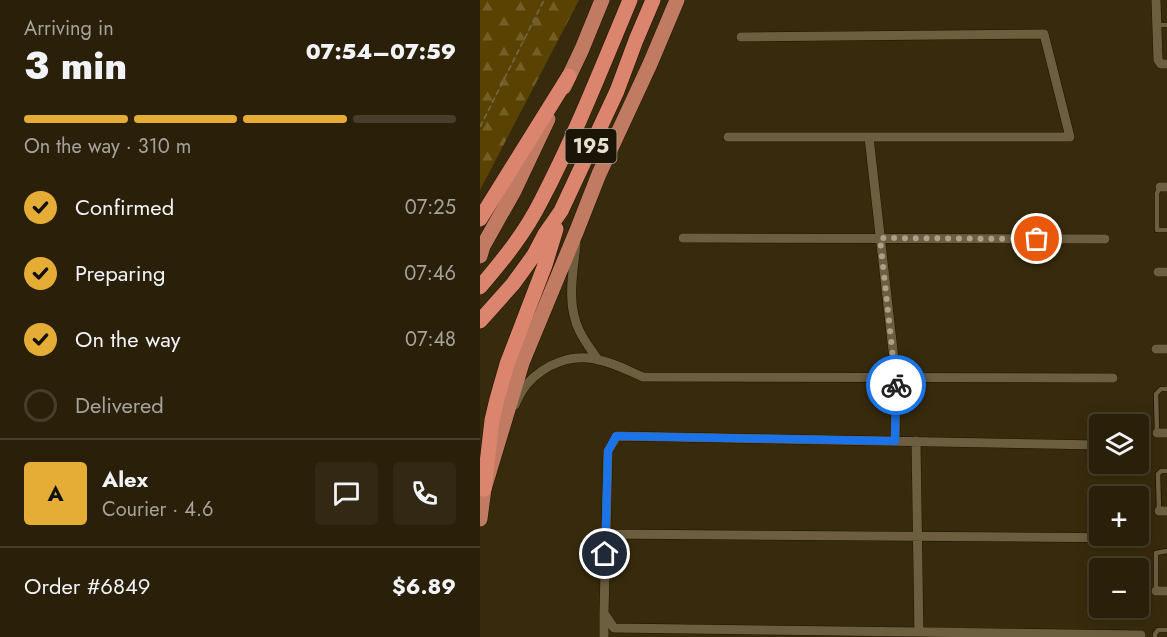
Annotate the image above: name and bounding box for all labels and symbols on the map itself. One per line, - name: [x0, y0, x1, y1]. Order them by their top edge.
- road number: 195: [566, 129, 616, 163]
- pin: [1011, 213, 1062, 264]
- courier: [866, 355, 926, 415]
- pin: [579, 528, 630, 579]

